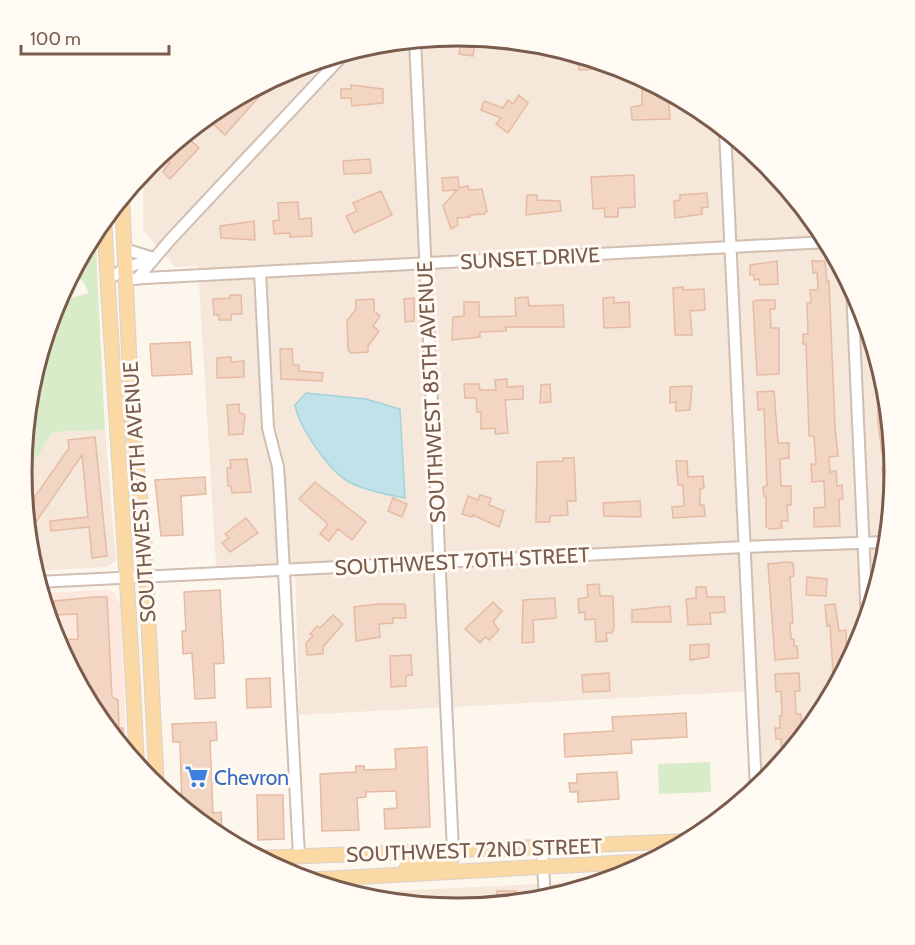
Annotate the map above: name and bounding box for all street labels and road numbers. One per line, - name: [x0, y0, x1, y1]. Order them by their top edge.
- street label: SUNSET DRIVE: [460, 242, 600, 274]
- street label: SOUTHWEST 85TH AVENUE: [412, 260, 450, 524]
- street label: SOUTHWEST 87TH AVENUE: [117, 361, 161, 623]
- street label: SOUTHWEST 70TH STREET: [334, 542, 590, 580]
- street label: SOUTHWEST 72ND STREET: [346, 833, 602, 867]

